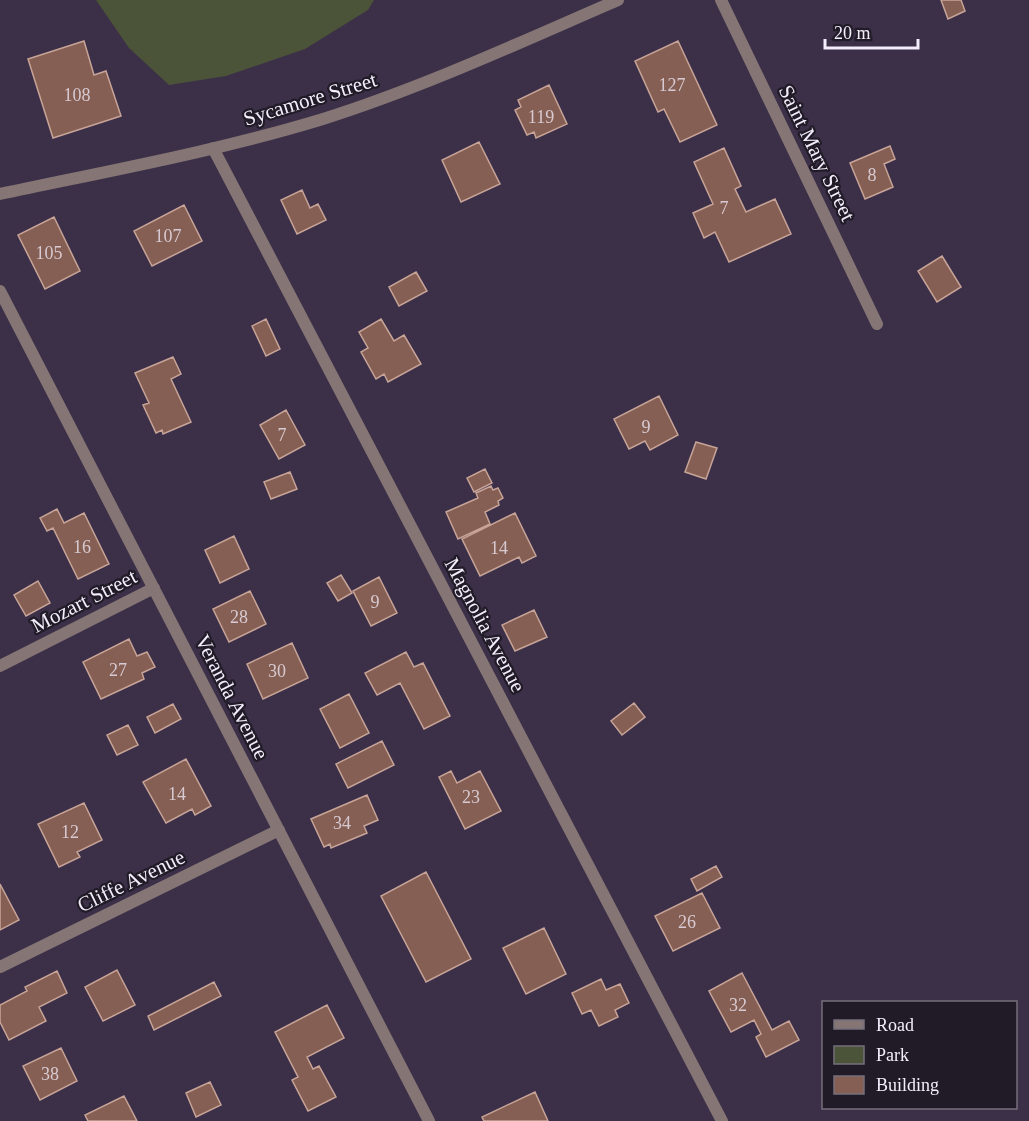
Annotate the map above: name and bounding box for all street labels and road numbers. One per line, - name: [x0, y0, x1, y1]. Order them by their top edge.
- street label: Sycamore Street: [240, 67, 380, 131]
- street label: Saint Mary Street: [774, 81, 860, 225]
- street label: Magnolia Avenue: [440, 554, 530, 696]
- street label: Mozart Street: [27, 564, 141, 638]
- street label: Veranda Avenue: [190, 631, 274, 763]
- street label: Cliffe Avenue: [73, 845, 189, 917]

